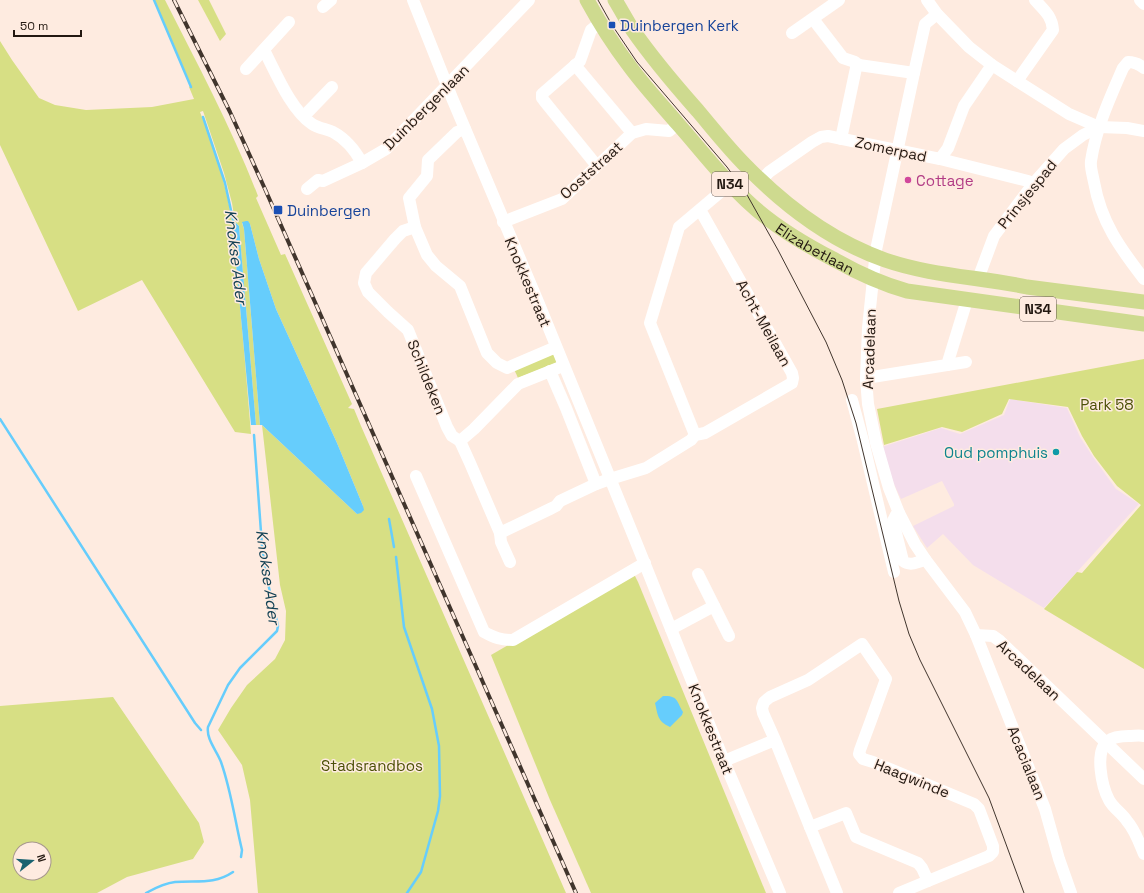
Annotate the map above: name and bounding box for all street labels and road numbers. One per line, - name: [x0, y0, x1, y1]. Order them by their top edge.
- street label: Duinbergenlaan: [379, 60, 473, 154]
- street label: Zomerpad: [853, 132, 929, 166]
- street label: Ooststraat: [556, 137, 626, 203]
- street label: Prinsjespad: [993, 156, 1061, 232]
- road number: N34: [712, 172, 748, 196]
- street label: Elizabetlaan: [772, 218, 858, 278]
- street label: Knokkestraat: [501, 234, 556, 330]
- street label: Acht-Meilaan: [732, 276, 796, 370]
- road number: N34: [1020, 297, 1056, 321]
- street label: Arcadelaan: [858, 308, 880, 390]
- street label: Schildeken: [403, 337, 451, 417]
- street label: Arcadelaan: [993, 635, 1065, 705]
- street label: Knokkestraat: [684, 681, 738, 777]
- street label: Acacialaan: [1004, 723, 1050, 803]
- street label: Haagwinde: [871, 754, 953, 802]

